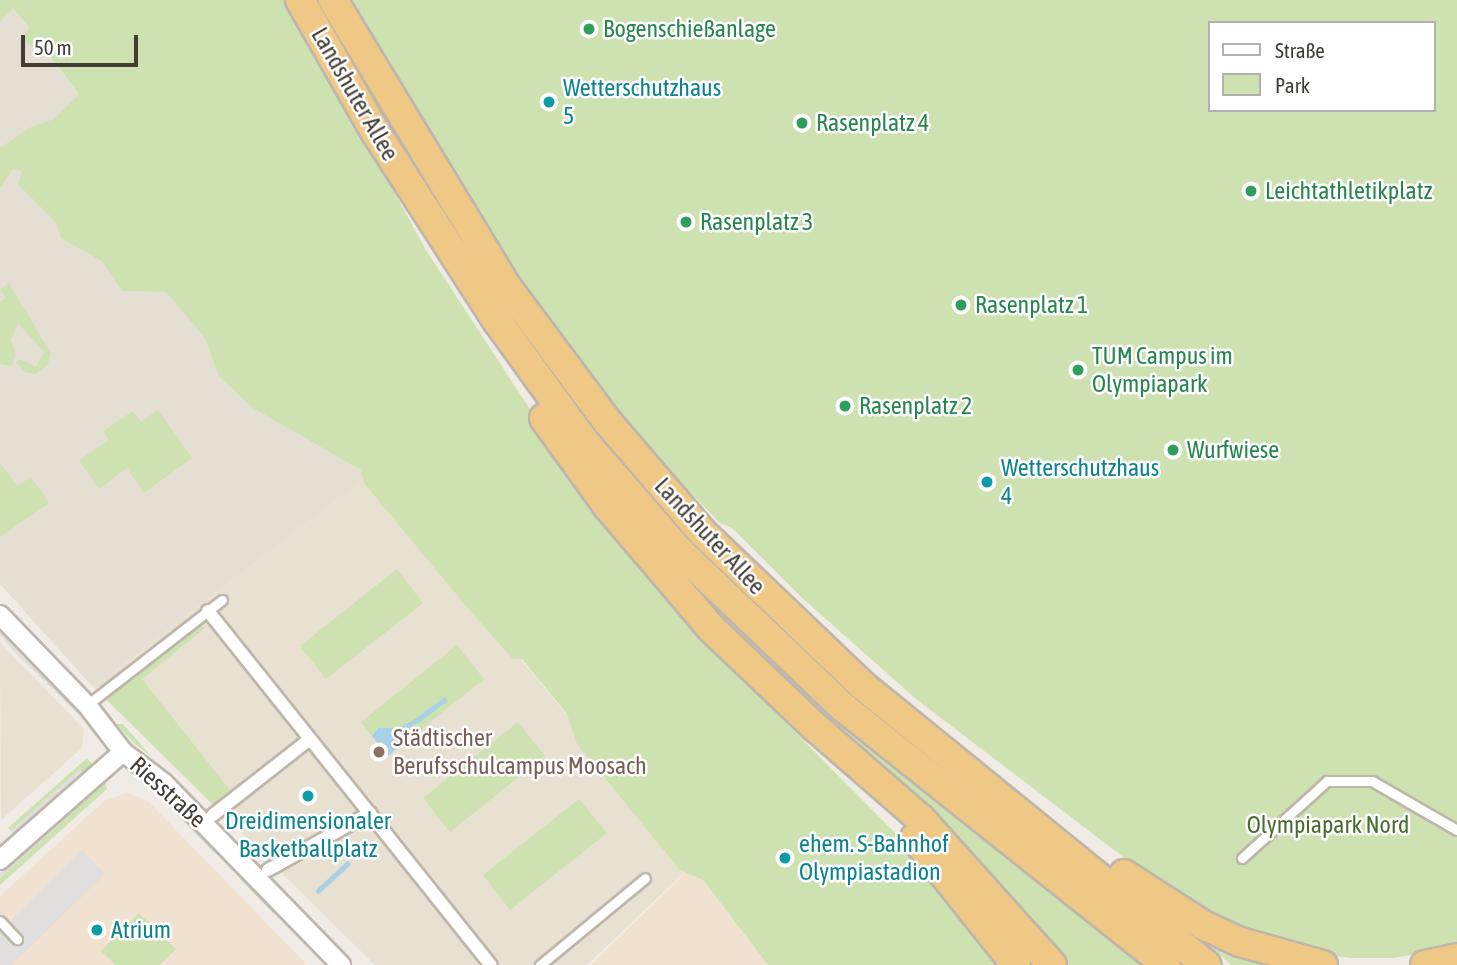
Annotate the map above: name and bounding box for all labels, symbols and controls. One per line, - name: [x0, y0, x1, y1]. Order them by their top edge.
- place label: Bogenschießanlage: [603, 15, 776, 43]
- scale bar: [24, 21, 142, 65]
- marker: Bogenschießanlage: [581, 21, 597, 37]
- legend: [1208, 21, 1436, 112]
- street label: Landshuter Allee: [305, 22, 405, 166]
- text: 50 m: [34, 35, 72, 59]
- text: Straße: [1275, 38, 1325, 62]
- text: Park: [1275, 73, 1310, 97]
- place label: Wetterschutzhaus 5: [563, 74, 721, 130]
- marker: Wetterschutzhaus 5: [541, 94, 557, 110]
- place label: Rasenplatz 4: [816, 109, 929, 137]
- marker: Rasenplatz 4: [794, 115, 810, 131]
- place label: Leichtathletikplatz: [1265, 177, 1432, 205]
- marker: Leichtathletikplatz: [1243, 183, 1259, 199]
- place label: Rasenplatz 3: [700, 208, 813, 236]
- marker: Rasenplatz 3: [678, 214, 694, 230]
- place label: Rasenplatz 1: [975, 291, 1088, 319]
- marker: Rasenplatz 1: [953, 297, 969, 313]
- place label: TUM Campus im Olympiapark: [1092, 342, 1233, 398]
- marker: TUM Campus im Olympiapark: [1070, 362, 1086, 378]
- place label: Rasenplatz 2: [859, 392, 972, 420]
- marker: Rasenplatz 2: [837, 398, 853, 414]
- place label: Wurfwiese: [1187, 436, 1279, 464]
- marker: Wurfwiese: [1165, 442, 1181, 458]
- place label: Wetterschutzhaus 4: [1001, 454, 1159, 510]
- street label: Landshuter Allee: [649, 472, 771, 600]
- marker: Wetterschutzhaus 4: [979, 474, 995, 490]
- place label: Städtischer Berufsschulcampus Moosach: [393, 724, 647, 780]
- marker: Städtischer Berufsschulcampus Moosach: [371, 744, 387, 760]
- street label: Riesstraße: [124, 750, 212, 834]
- marker: Dreidimensionaler Basketballplatz: [300, 788, 316, 804]
- place label: Dreidimensionaler Basketballplatz: [225, 807, 391, 863]
- park label: Olympiapark Nord: [1247, 811, 1409, 839]
- place label: ehem. S-Bahnhof Olympiastadion: [799, 830, 949, 886]
- marker: ehem. S-Bahnhof Olympiastadion: [777, 850, 793, 866]
- place label: Atrium: [111, 916, 171, 944]
- marker: Atrium: [89, 922, 105, 938]

